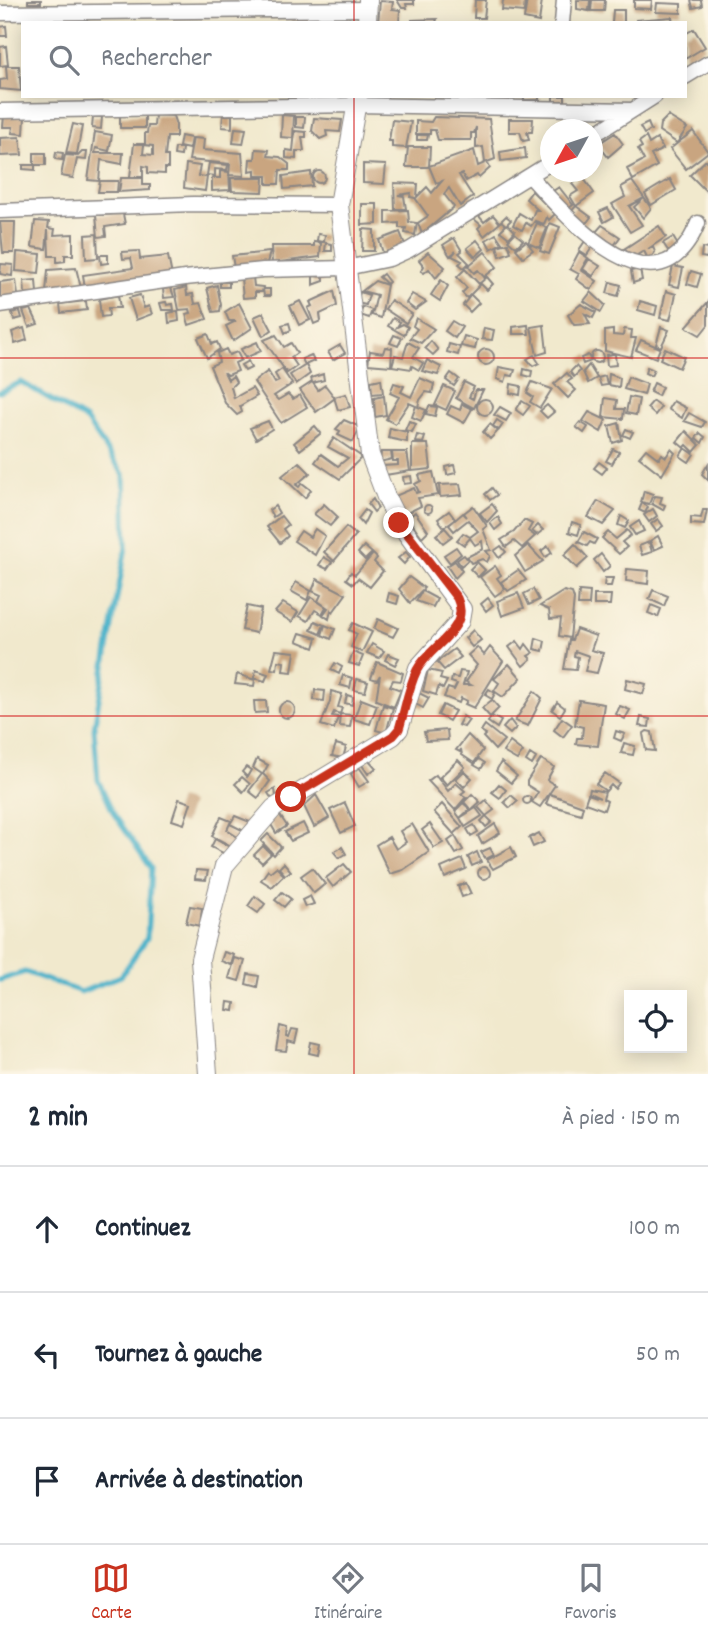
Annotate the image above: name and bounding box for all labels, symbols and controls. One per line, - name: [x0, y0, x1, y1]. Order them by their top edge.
- search box: [21, 21, 687, 98]
- icon: search: [45, 41, 83, 79]
- text: Rechercher: [101, 41, 212, 78]
- north arrow: [540, 119, 603, 182]
- route end: [383, 507, 414, 538]
- route start: [275, 781, 306, 812]
- map controls: [624, 990, 687, 1053]
- button: locate: [624, 990, 687, 1053]
- text: 2 min: [28, 1098, 88, 1141]
- text: À pied · 150 m: [562, 1103, 680, 1136]
- icon: ahead: [28, 1210, 66, 1248]
- text: Continuez: [95, 1211, 190, 1248]
- text: 100 m: [629, 1213, 680, 1246]
- icon: left: [28, 1336, 66, 1374]
- text: Tournez à gauche: [95, 1337, 262, 1374]
- text: 50 m: [636, 1339, 680, 1372]
- icon: arrive: [28, 1462, 66, 1500]
- text: Arrivée à destination: [95, 1463, 303, 1500]
- tab: Carte: [91, 1559, 132, 1628]
- tab: Itinéraire: [314, 1559, 382, 1628]
- tab: Favoris: [565, 1559, 617, 1628]

